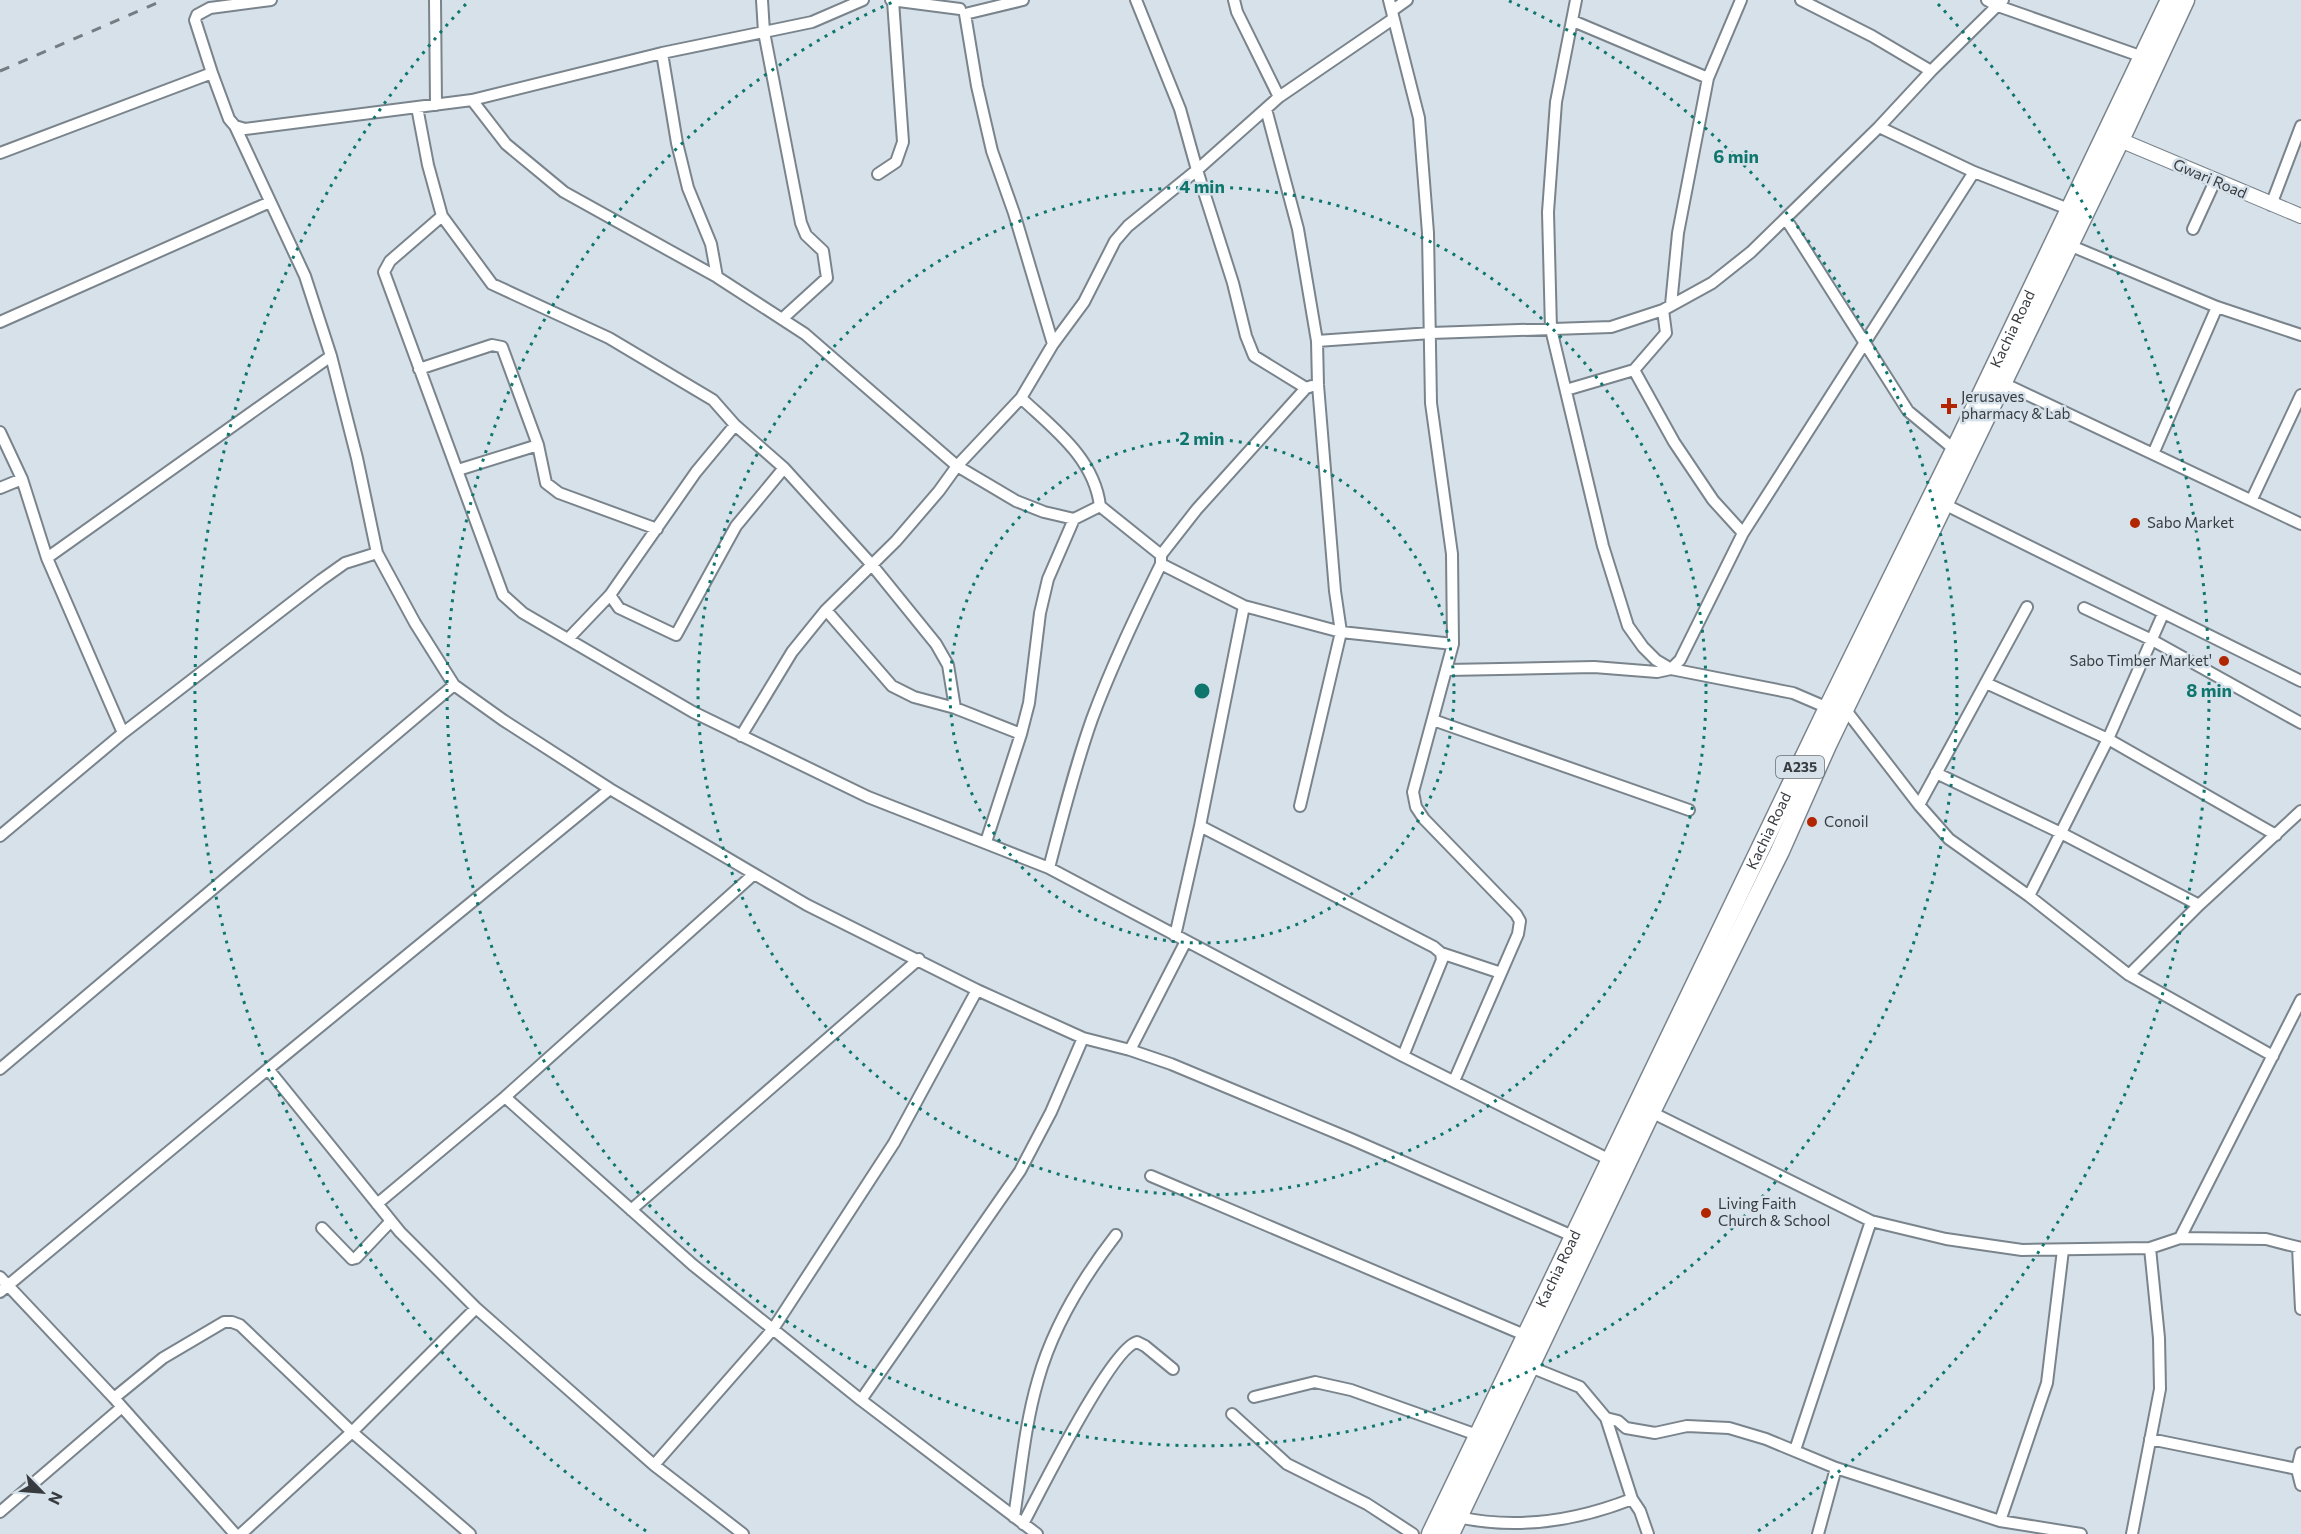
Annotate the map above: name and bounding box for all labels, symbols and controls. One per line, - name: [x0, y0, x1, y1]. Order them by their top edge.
- text: 6 min: [1713, 145, 1759, 167]
- street label: Gwari Road: [2171, 155, 2250, 202]
- text: 4 min: [1179, 175, 1225, 197]
- street label: Kachia Road: [1986, 287, 2038, 370]
- place label: Jerusaves pharmacy & Lab: [1961, 387, 2071, 422]
- marker: Jerusaves pharmacy & Lab: [1942, 399, 1956, 413]
- text: 2 min: [1180, 427, 1224, 449]
- place label: Sabo Market: [2147, 513, 2234, 531]
- marker: Sabo Market: [2128, 516, 2142, 530]
- place label: Sabo Timber Market': [2070, 651, 2212, 669]
- marker: Sabo Timber Market': [2217, 654, 2231, 668]
- text: 8 min: [2186, 679, 2232, 701]
- centre of rings: [1192, 681, 1212, 701]
- road number: A235: [1776, 756, 1824, 778]
- street label: Kachia Road: [1742, 789, 1794, 872]
- place label: Conoil: [1824, 812, 1868, 830]
- marker: Conoil: [1805, 815, 1819, 829]
- place label: Living Faith Church & School: [1718, 1194, 1830, 1229]
- marker: Living Faith Church & School: [1699, 1206, 1713, 1220]
- street label: Kachia Road: [1531, 1227, 1584, 1310]
- north arrow: [12, 1462, 72, 1522]
- text: N: [45, 1489, 67, 1508]

